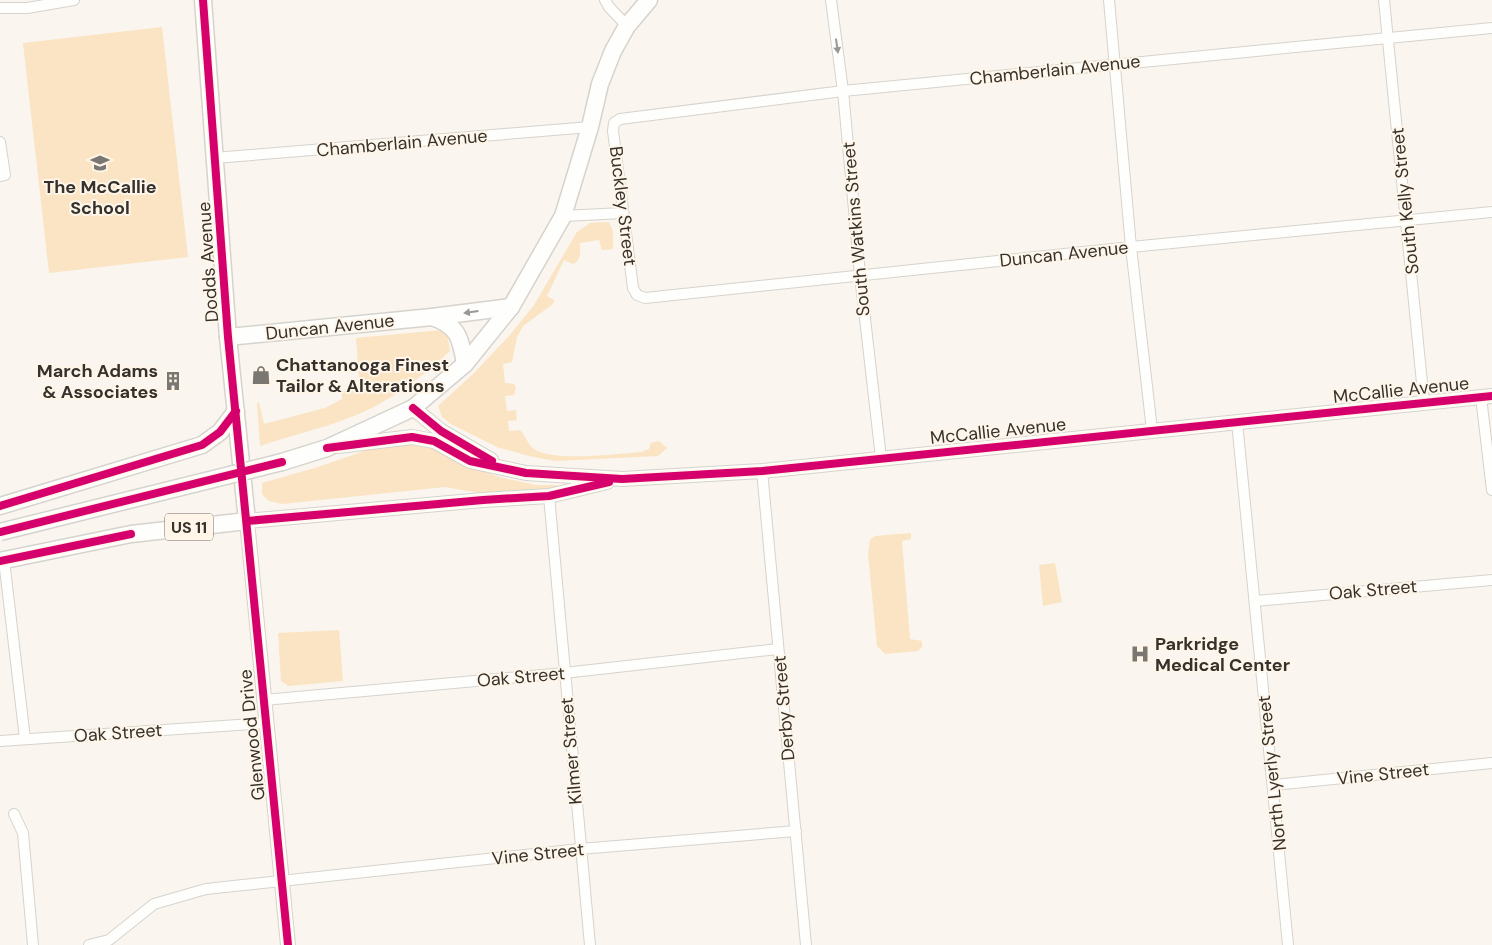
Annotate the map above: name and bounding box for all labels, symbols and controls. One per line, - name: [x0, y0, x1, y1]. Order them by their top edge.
- one-way arrow: [833, 38, 841, 54]
- street label: Chamberlain Avenue: [968, 49, 1142, 91]
- street label: Chamberlain Avenue: [315, 124, 489, 162]
- street label: South Kelly Street: [1385, 126, 1425, 276]
- street label: South Watkins Street: [836, 141, 876, 317]
- street label: Buckley Street: [604, 145, 642, 267]
- school or university icon: The McCallie School: [89, 152, 111, 174]
- place label: The McCallie School: [43, 175, 157, 220]
- street label: Dodds Avenue: [192, 201, 224, 323]
- street label: Duncan Avenue: [998, 235, 1130, 273]
- street label: Duncan Avenue: [264, 308, 396, 346]
- one-way arrow: [463, 308, 479, 316]
- place label: Chattanooga Finest Tailor & Alterations: [276, 353, 449, 398]
- place label: March Adams & Associates: [37, 359, 158, 404]
- shop icon: Chattanooga Finest Tailor & Alterations: [250, 364, 272, 386]
- building icon: March Adams & Associates: [162, 370, 184, 392]
- street label: McCallie Avenue: [1332, 371, 1470, 409]
- street label: McCallie Avenue: [929, 412, 1067, 450]
- road number: US 11: [165, 514, 213, 540]
- street label: Oak Street: [1328, 574, 1418, 606]
- place label: Parkridge Medical Center: [1155, 632, 1290, 677]
- hospital icon: Parkridge Medical Center: [1129, 643, 1151, 665]
- street label: Derby Street: [767, 654, 801, 762]
- street label: Oak Street: [476, 661, 566, 693]
- street label: Glenwood Drive: [233, 668, 271, 802]
- street label: North Lyerly Street: [1252, 694, 1292, 852]
- street label: Kilmer Street: [554, 696, 588, 806]
- street label: Oak Street: [73, 718, 163, 748]
- street label: Vine Street: [1336, 757, 1430, 791]
- street label: Vine Street: [491, 837, 585, 871]

